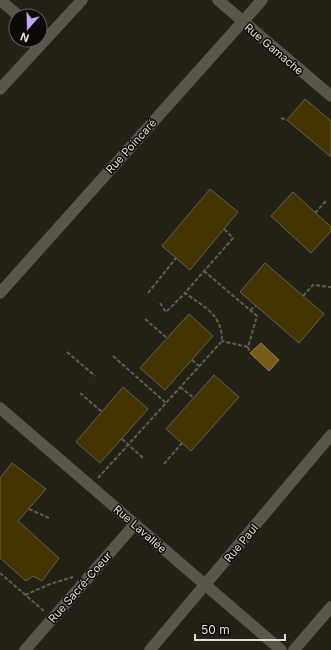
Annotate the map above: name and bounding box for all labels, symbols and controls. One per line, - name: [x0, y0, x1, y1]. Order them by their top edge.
- north arrow: [8, 8, 48, 48]
- street label: Rue Gamache: [242, 20, 306, 78]
- text: N: [18, 29, 31, 45]
- street label: Rue Poincaré: [103, 116, 159, 176]
- street label: Rue Lavallée: [111, 502, 169, 556]
- street label: Rue Paul: [221, 521, 261, 565]
- street label: Rue Sacré-Coeur: [45, 549, 115, 625]
- scale bar: [195, 616, 285, 642]
- text: 50 m: [201, 622, 230, 637]

